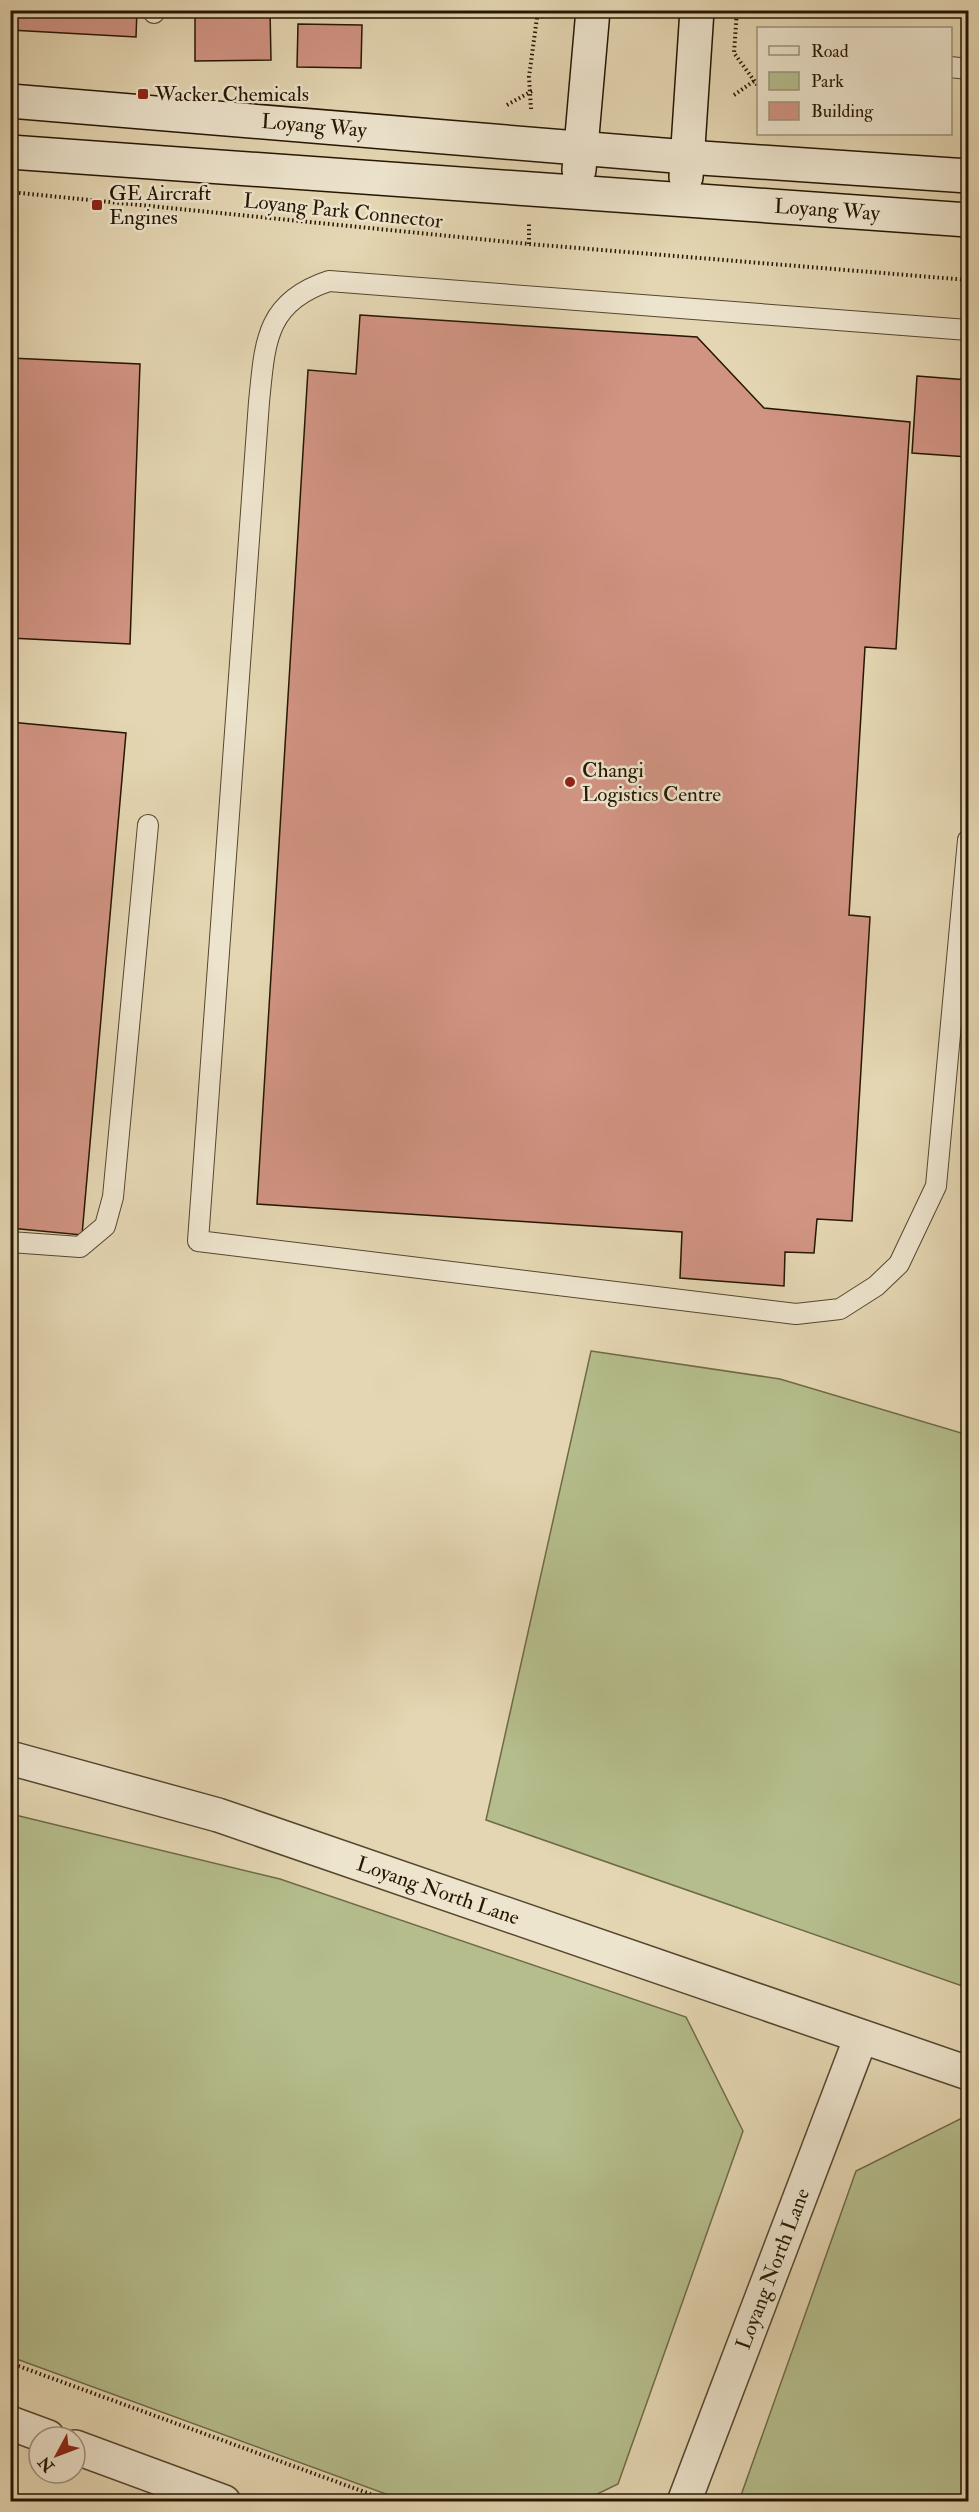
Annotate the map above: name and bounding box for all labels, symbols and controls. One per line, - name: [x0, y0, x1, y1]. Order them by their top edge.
- legend: [757, 27, 952, 135]
- text: Road: [811, 40, 849, 63]
- text: Park: [811, 70, 844, 93]
- place label: Wacker Chemicals: [154, 81, 309, 108]
- marker: Wacker Chemicals: [136, 87, 150, 101]
- text: Building: [811, 100, 874, 123]
- street label: Loyang Way: [260, 108, 369, 144]
- place label: GE Aircraft Engines: [109, 180, 212, 231]
- street label: Loyang Park Connector: [242, 187, 444, 235]
- street label: Loyang Way: [773, 193, 882, 227]
- marker: GE Aircraft Engines: [90, 198, 104, 212]
- place label: Changi Logistics Centre: [582, 757, 721, 808]
- marker: Changi Logistics Centre: [563, 775, 577, 789]
- street label: Loyang North Lane: [353, 1850, 523, 1932]
- street label: Loyang North Lane: [730, 2184, 816, 2353]
- north arrow: [27, 2425, 87, 2485]
- text: N: [34, 2452, 59, 2477]

